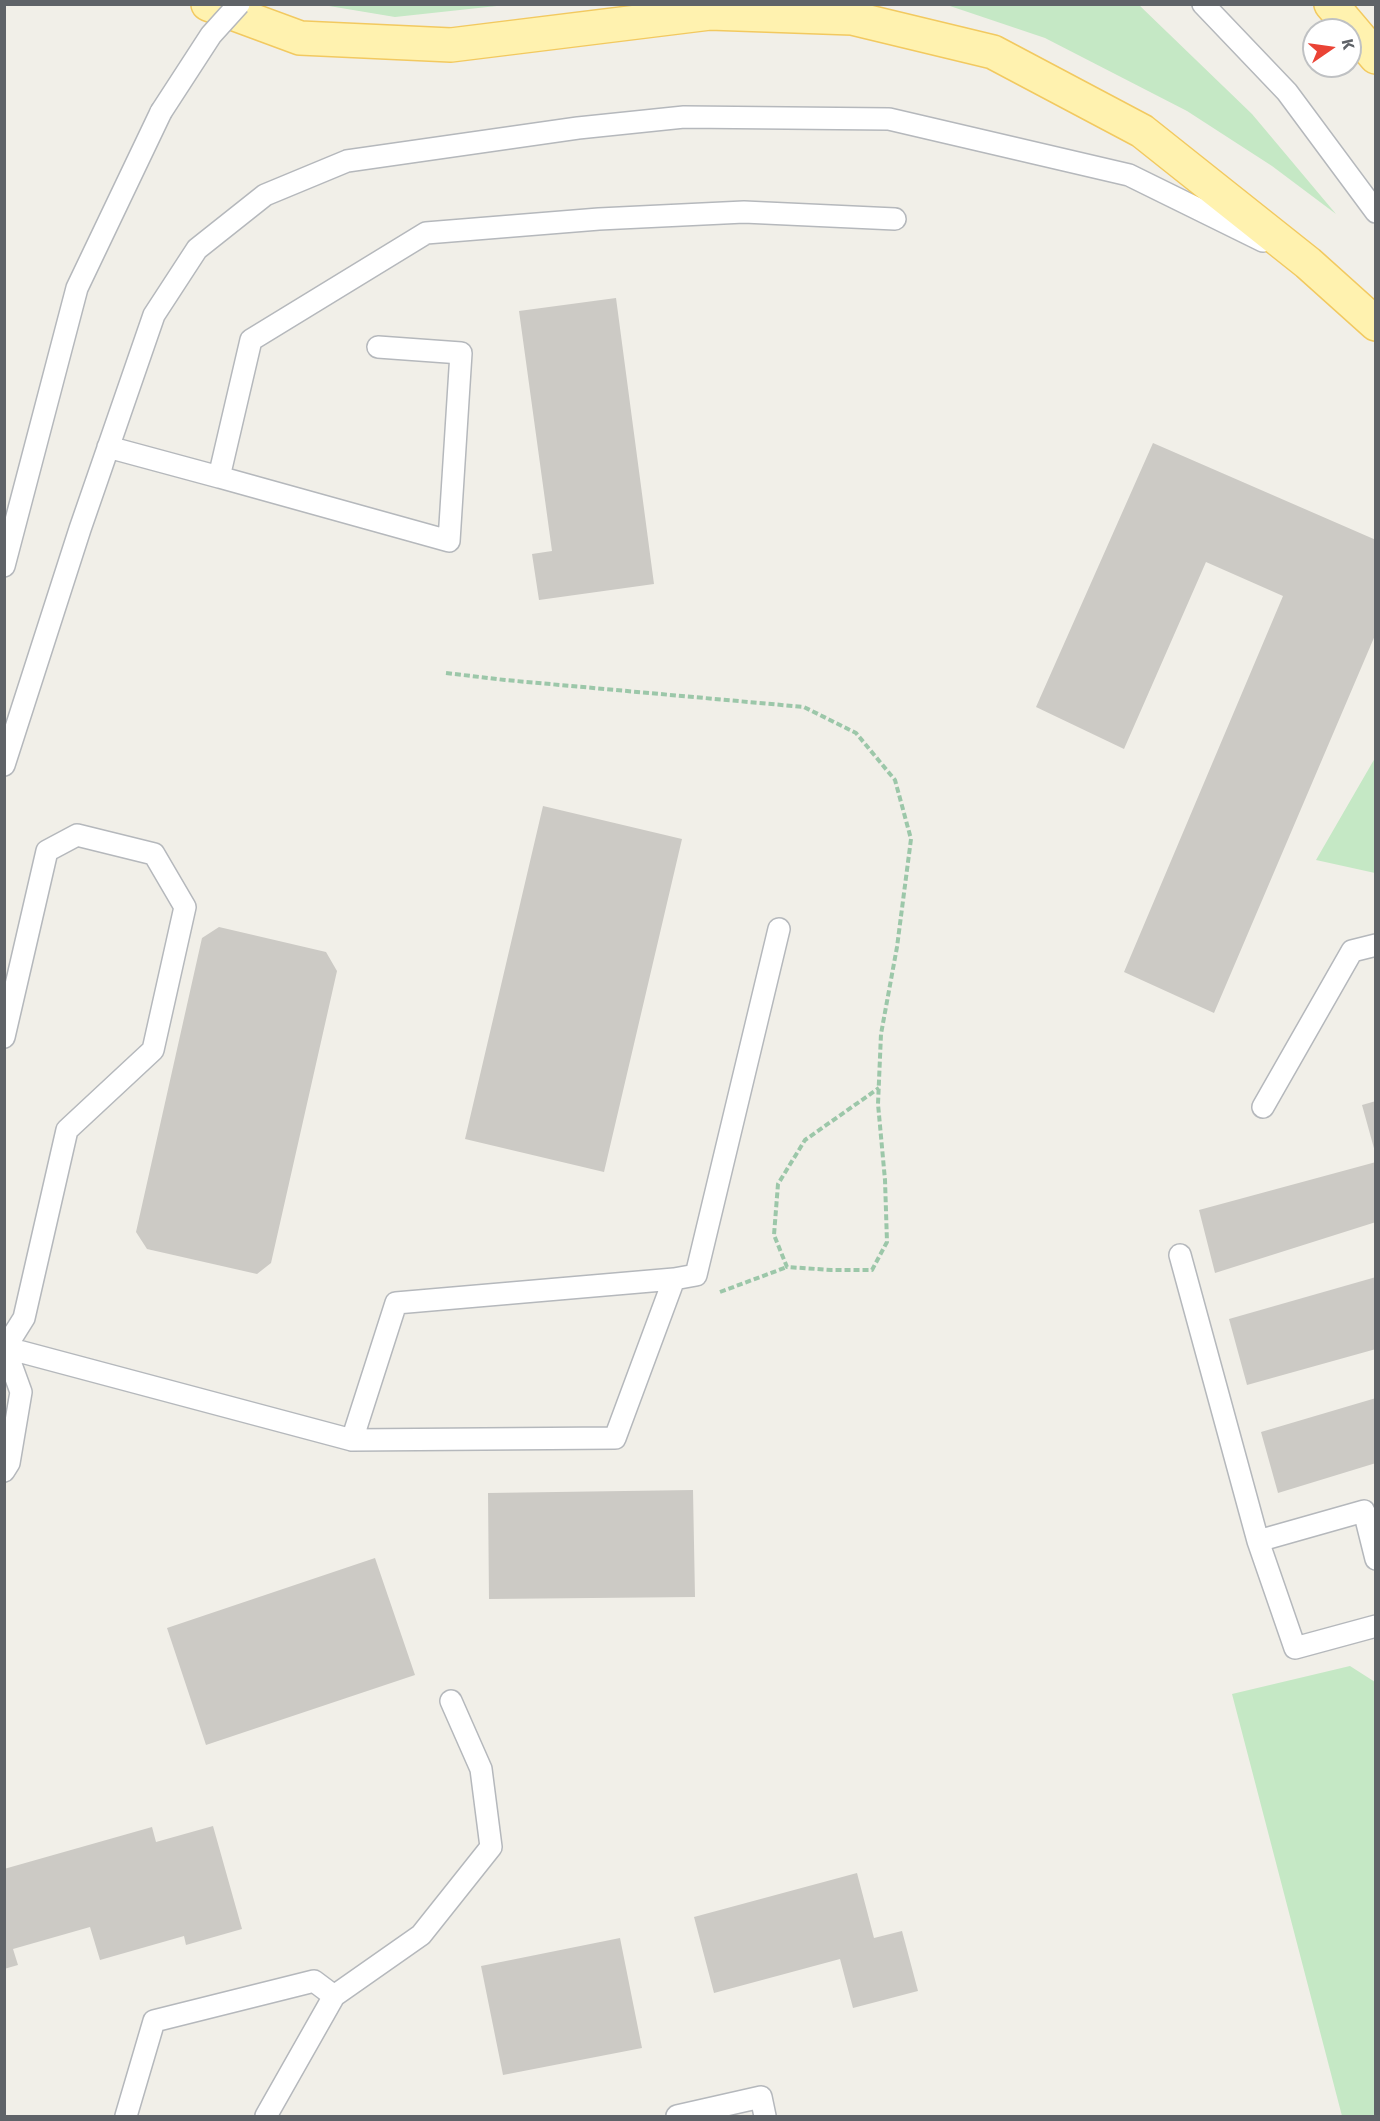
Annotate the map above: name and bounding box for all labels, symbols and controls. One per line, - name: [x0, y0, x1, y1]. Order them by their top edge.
- north arrow: [1302, 18, 1362, 78]
- text: K: [1338, 37, 1358, 51]

